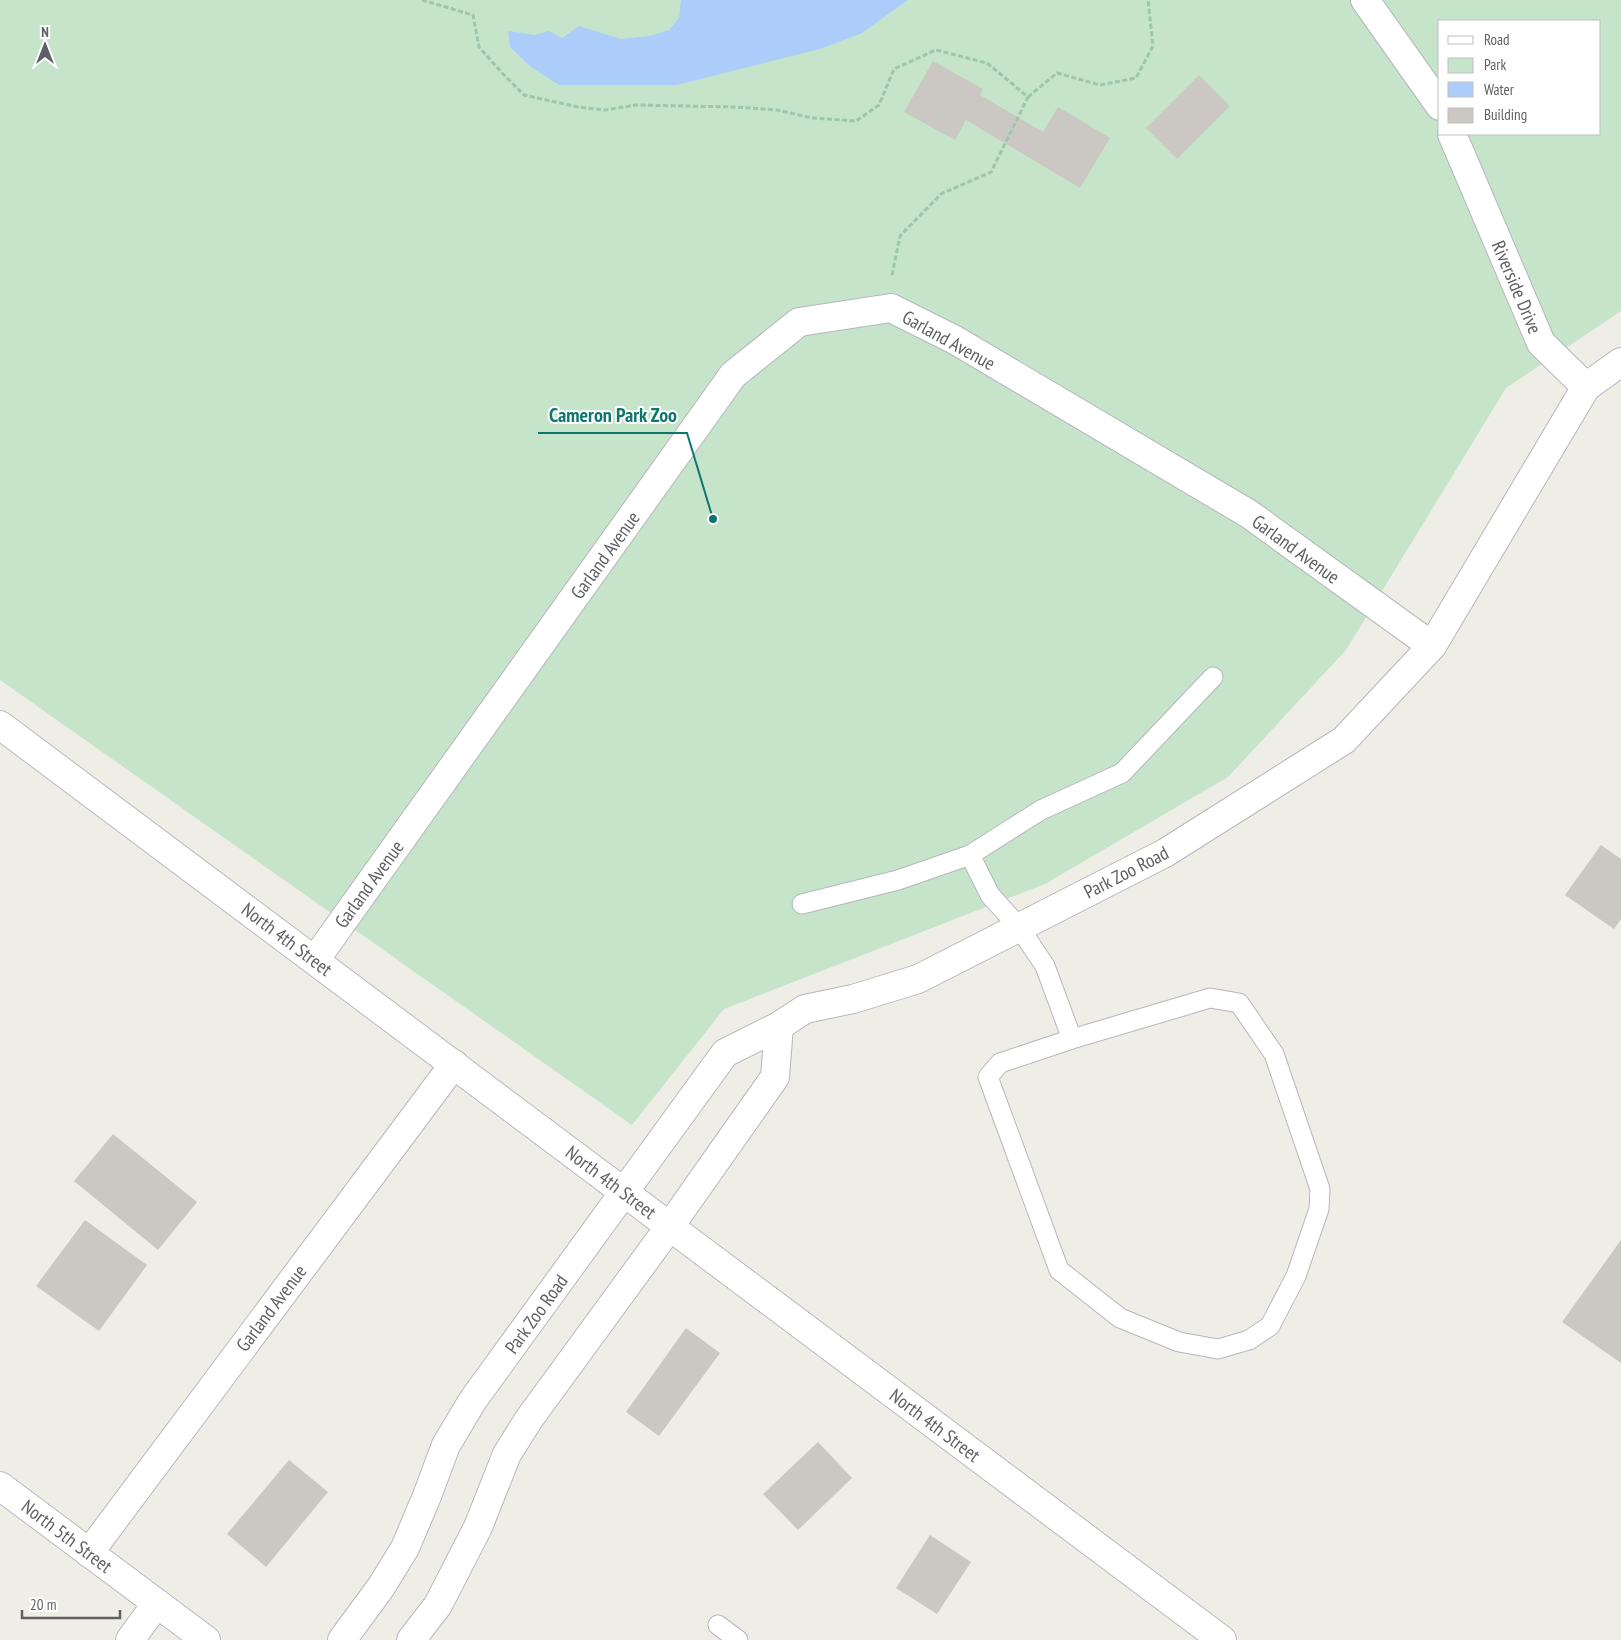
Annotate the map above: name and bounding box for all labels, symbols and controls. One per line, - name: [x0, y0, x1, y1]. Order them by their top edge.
- north arrow: [20, 20, 70, 70]
- legend: [1438, 20, 1601, 135]
- text: N: [41, 23, 49, 41]
- text: Road: [1484, 30, 1510, 49]
- text: Park: [1484, 55, 1506, 74]
- text: Water: [1484, 80, 1515, 99]
- text: Building: [1484, 105, 1527, 124]
- street label: Riverside Drive: [1487, 237, 1547, 337]
- street label: Garland Avenue: [898, 305, 1000, 375]
- callout: Cameron Park Zoo: [538, 398, 687, 433]
- text: Cameron Park Zoo: [549, 402, 677, 428]
- street label: Garland Avenue: [565, 506, 645, 603]
- street label: Garland Avenue: [1248, 509, 1345, 589]
- street label: Garland Avenue: [329, 835, 409, 932]
- street label: Park Zoo Road: [1080, 840, 1172, 904]
- street label: North 4th Street: [237, 897, 338, 981]
- street label: North 4th Street: [561, 1140, 662, 1224]
- street label: Garland Avenue: [231, 1260, 311, 1356]
- street label: Park Zoo Road: [499, 1270, 573, 1358]
- street label: North 4th Street: [885, 1383, 986, 1467]
- street label: North 5th Street: [17, 1494, 118, 1578]
- scale bar: [22, 1588, 120, 1620]
- text: 20 m: [30, 1595, 56, 1614]

